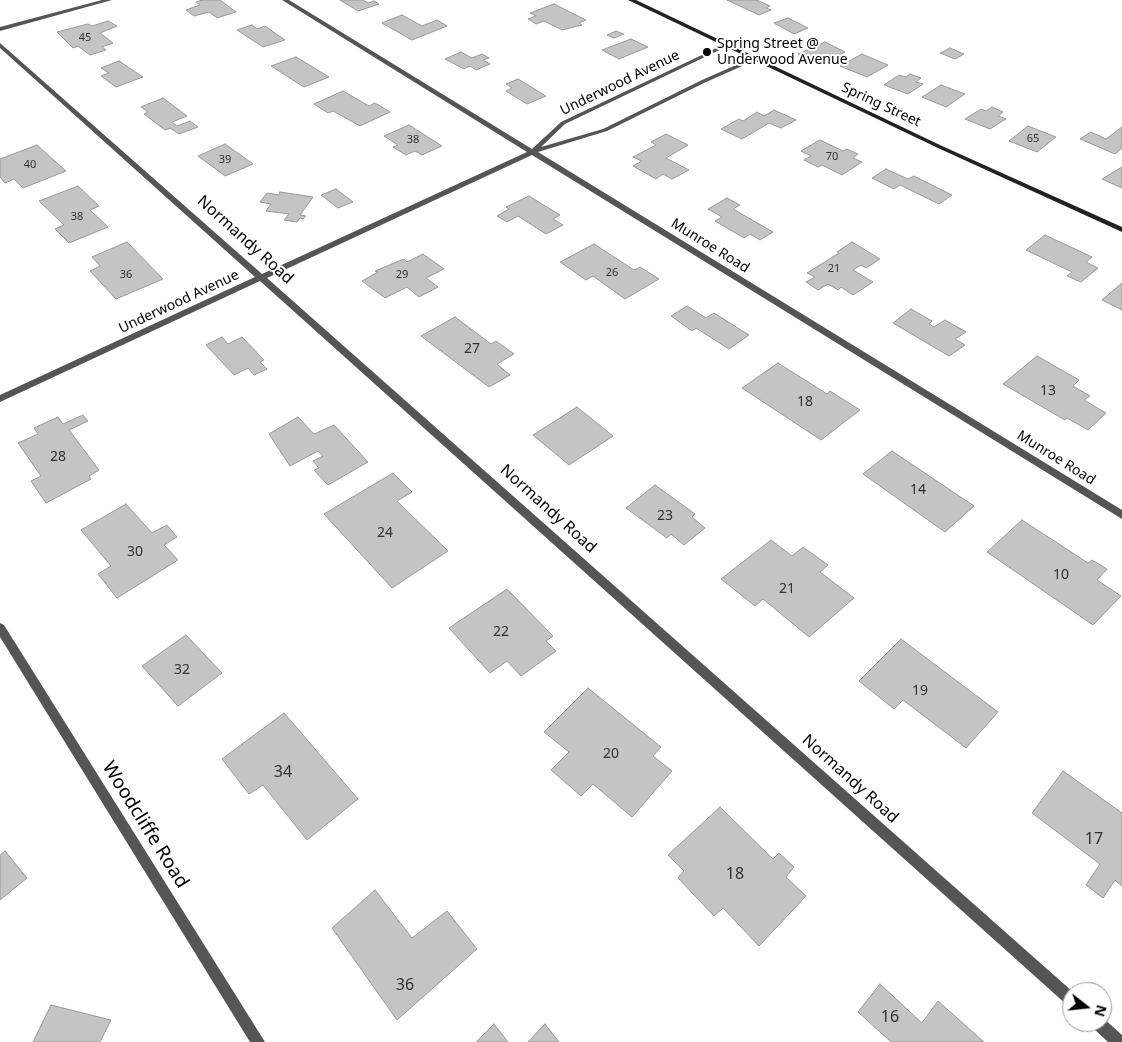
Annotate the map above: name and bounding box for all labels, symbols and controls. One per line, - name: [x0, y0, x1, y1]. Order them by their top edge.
- house number: 45: [79, 31, 91, 45]
- place label: Spring Street @ Underwood Avenue: [717, 36, 848, 68]
- marker: Spring Street @ Underwood Avenue: [701, 46, 713, 58]
- street label: Underwood Avenue: [558, 47, 682, 119]
- street label: Spring Street: [839, 79, 923, 131]
- house number: 65: [1027, 132, 1039, 146]
- house number: 38: [407, 133, 419, 147]
- house number: 70: [826, 150, 838, 164]
- house number: 39: [219, 153, 231, 167]
- house number: 40: [24, 158, 36, 172]
- street label: Normandy Road: [193, 192, 297, 288]
- house number: 38: [71, 210, 83, 224]
- street label: Munroe Road: [668, 215, 752, 277]
- house number: 21: [828, 262, 840, 276]
- house number: 26: [606, 266, 618, 280]
- street label: Underwood Avenue: [116, 267, 242, 337]
- house number: 36: [120, 268, 132, 282]
- house number: 29: [396, 268, 408, 282]
- house number: 27: [464, 341, 480, 357]
- house number: 13: [1040, 383, 1056, 399]
- house number: 18: [797, 394, 813, 410]
- street label: Munroe Road: [1014, 427, 1098, 489]
- house number: 28: [50, 449, 66, 465]
- street label: Normandy Road: [496, 461, 600, 557]
- house number: 14: [910, 482, 926, 498]
- house number: 23: [657, 508, 673, 524]
- house number: 24: [377, 525, 393, 541]
- house number: 30: [127, 544, 143, 560]
- house number: 10: [1053, 567, 1069, 583]
- house number: 21: [779, 581, 795, 597]
- house number: 22: [493, 624, 509, 640]
- house number: 32: [174, 662, 190, 678]
- house number: 19: [912, 683, 928, 699]
- street label: Normandy Road: [798, 731, 902, 827]
- house number: 20: [603, 746, 619, 762]
- street label: Woodcliffe Road: [97, 757, 193, 893]
- house number: 34: [274, 762, 292, 782]
- house number: 17: [1085, 829, 1103, 849]
- house number: 18: [726, 864, 744, 884]
- house number: 36: [396, 975, 414, 995]
- north arrow: [1062, 982, 1112, 1032]
- text: N: [1090, 1003, 1112, 1019]
- house number: 16: [881, 1007, 899, 1027]

